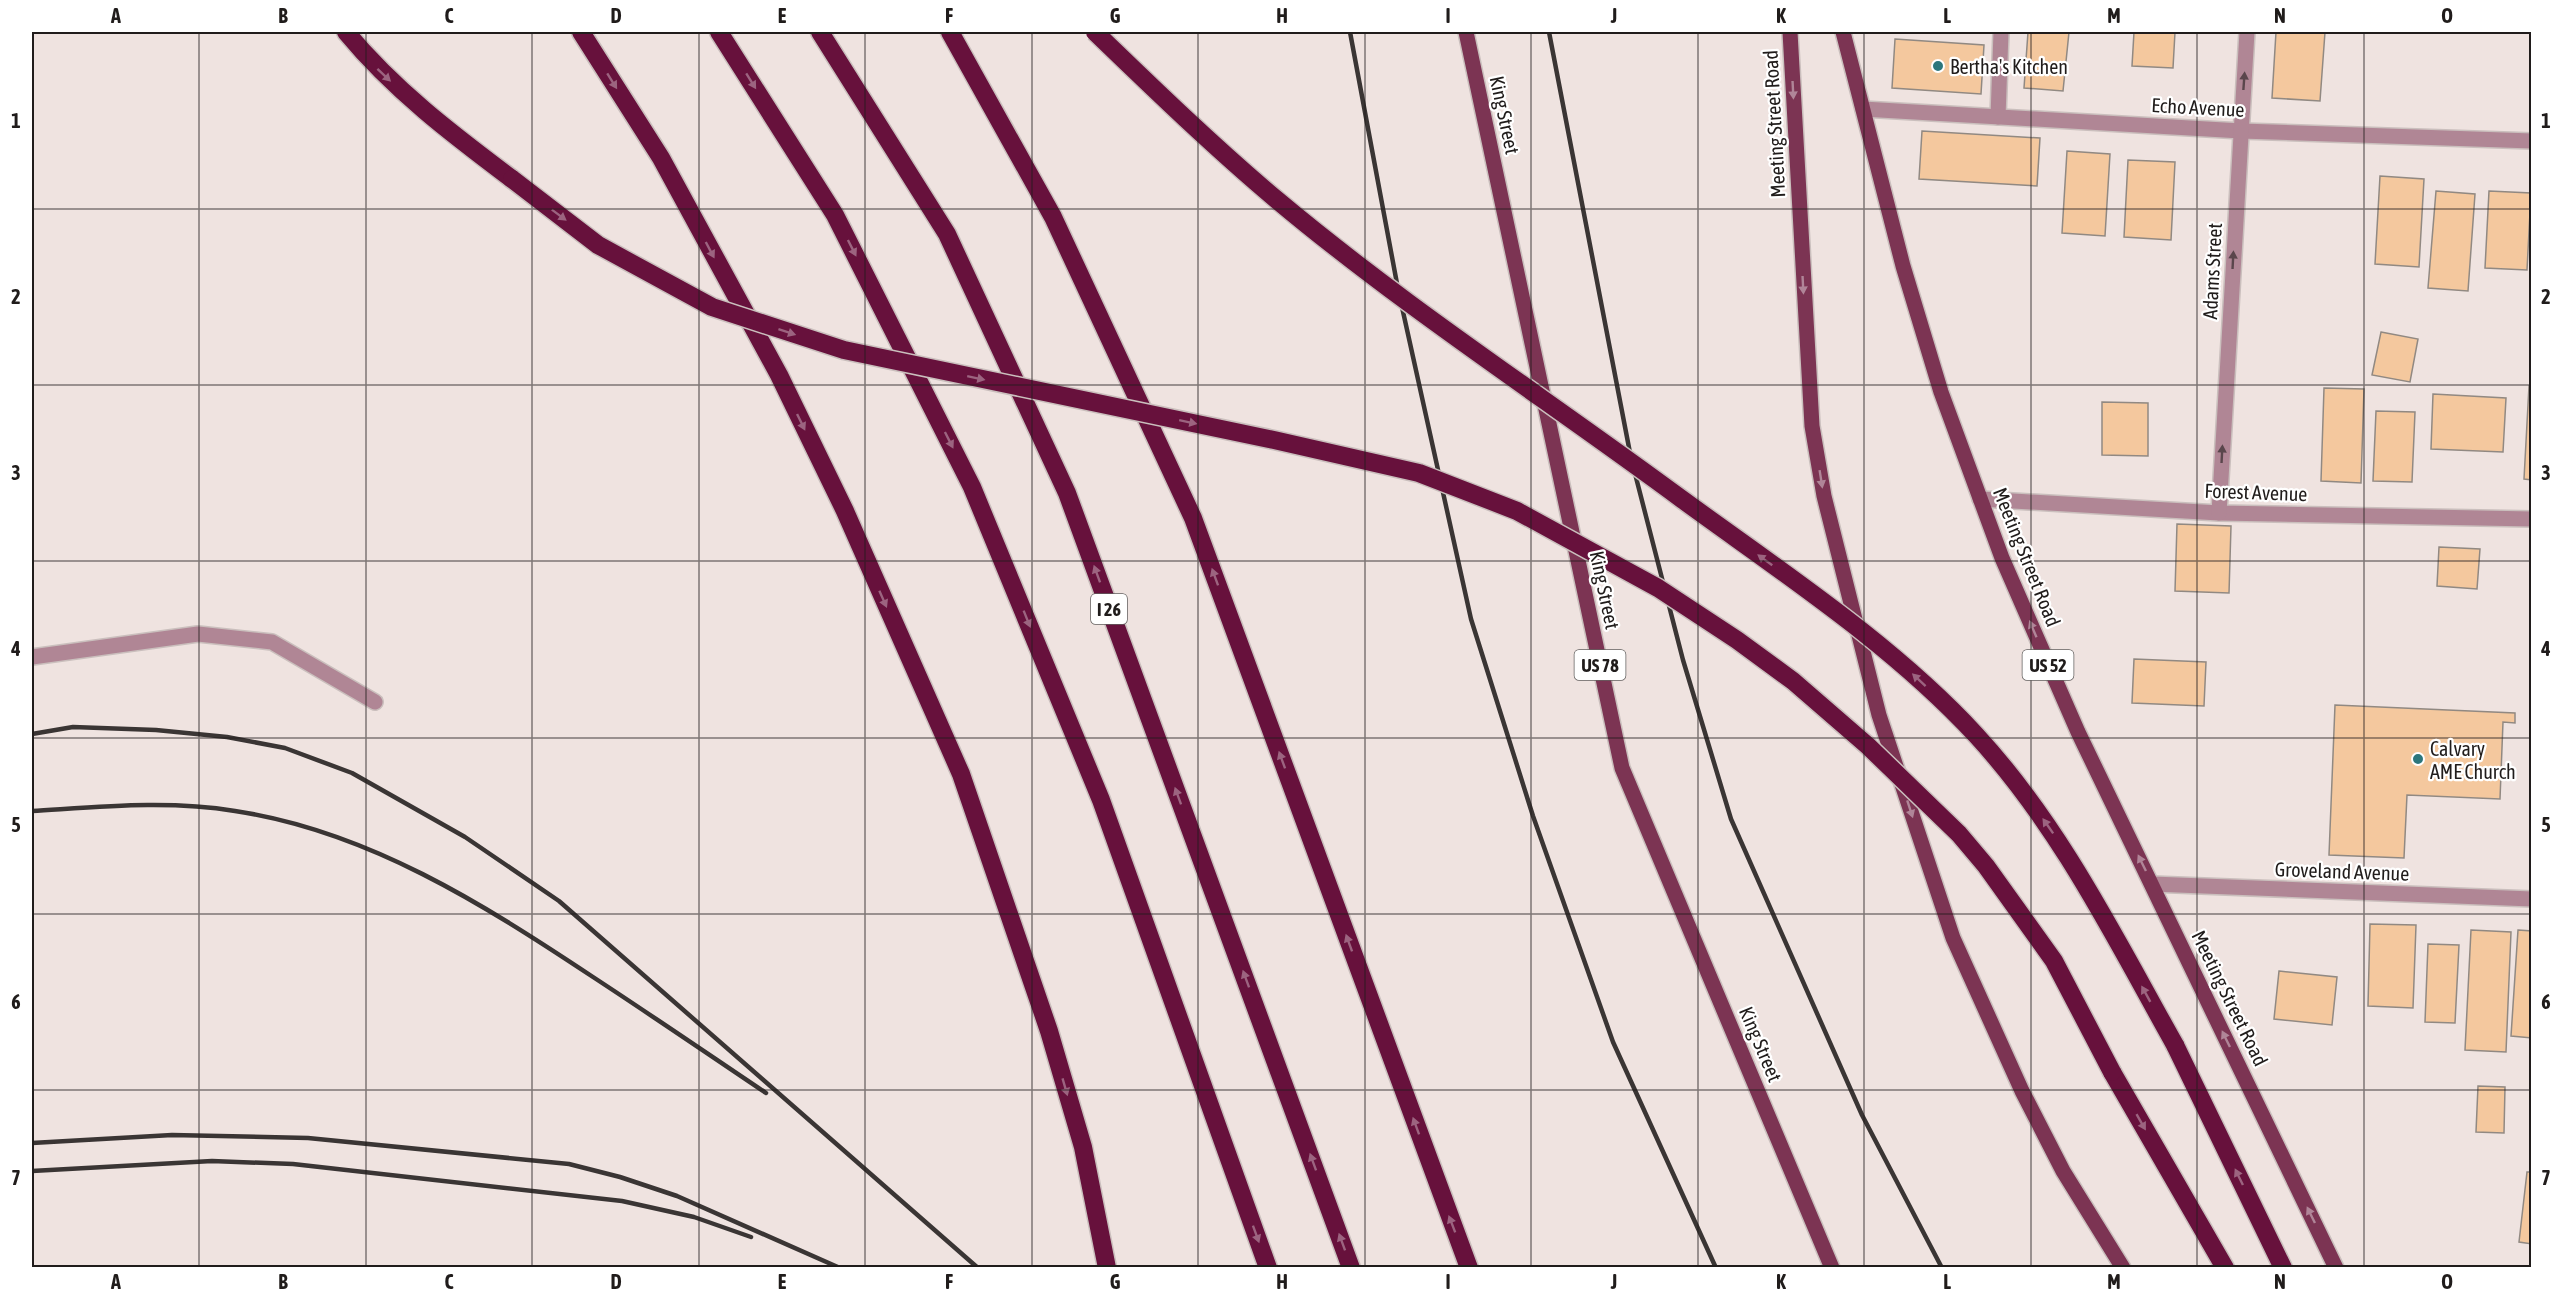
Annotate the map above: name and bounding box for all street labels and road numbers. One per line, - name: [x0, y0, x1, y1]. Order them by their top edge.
- street label: Meeting Street Road: [1759, 50, 1789, 198]
- street label: King Street: [1486, 74, 1525, 156]
- street label: Echo Avenue: [2151, 93, 2245, 121]
- street label: Adams Street: [2198, 222, 2226, 320]
- street label: Forest Avenue: [2204, 479, 2308, 505]
- street label: Meeting Street Road: [1989, 484, 2065, 630]
- street label: King Street: [1586, 549, 1625, 631]
- road number: I 26: [1091, 594, 1127, 624]
- road number: US 78: [1574, 650, 1626, 680]
- road number: US 52: [2022, 650, 2074, 680]
- street label: Groveland Avenue: [2274, 857, 2410, 885]
- street label: Meeting Street Road: [2187, 927, 2273, 1069]
- street label: King Street: [1735, 1003, 1787, 1085]

